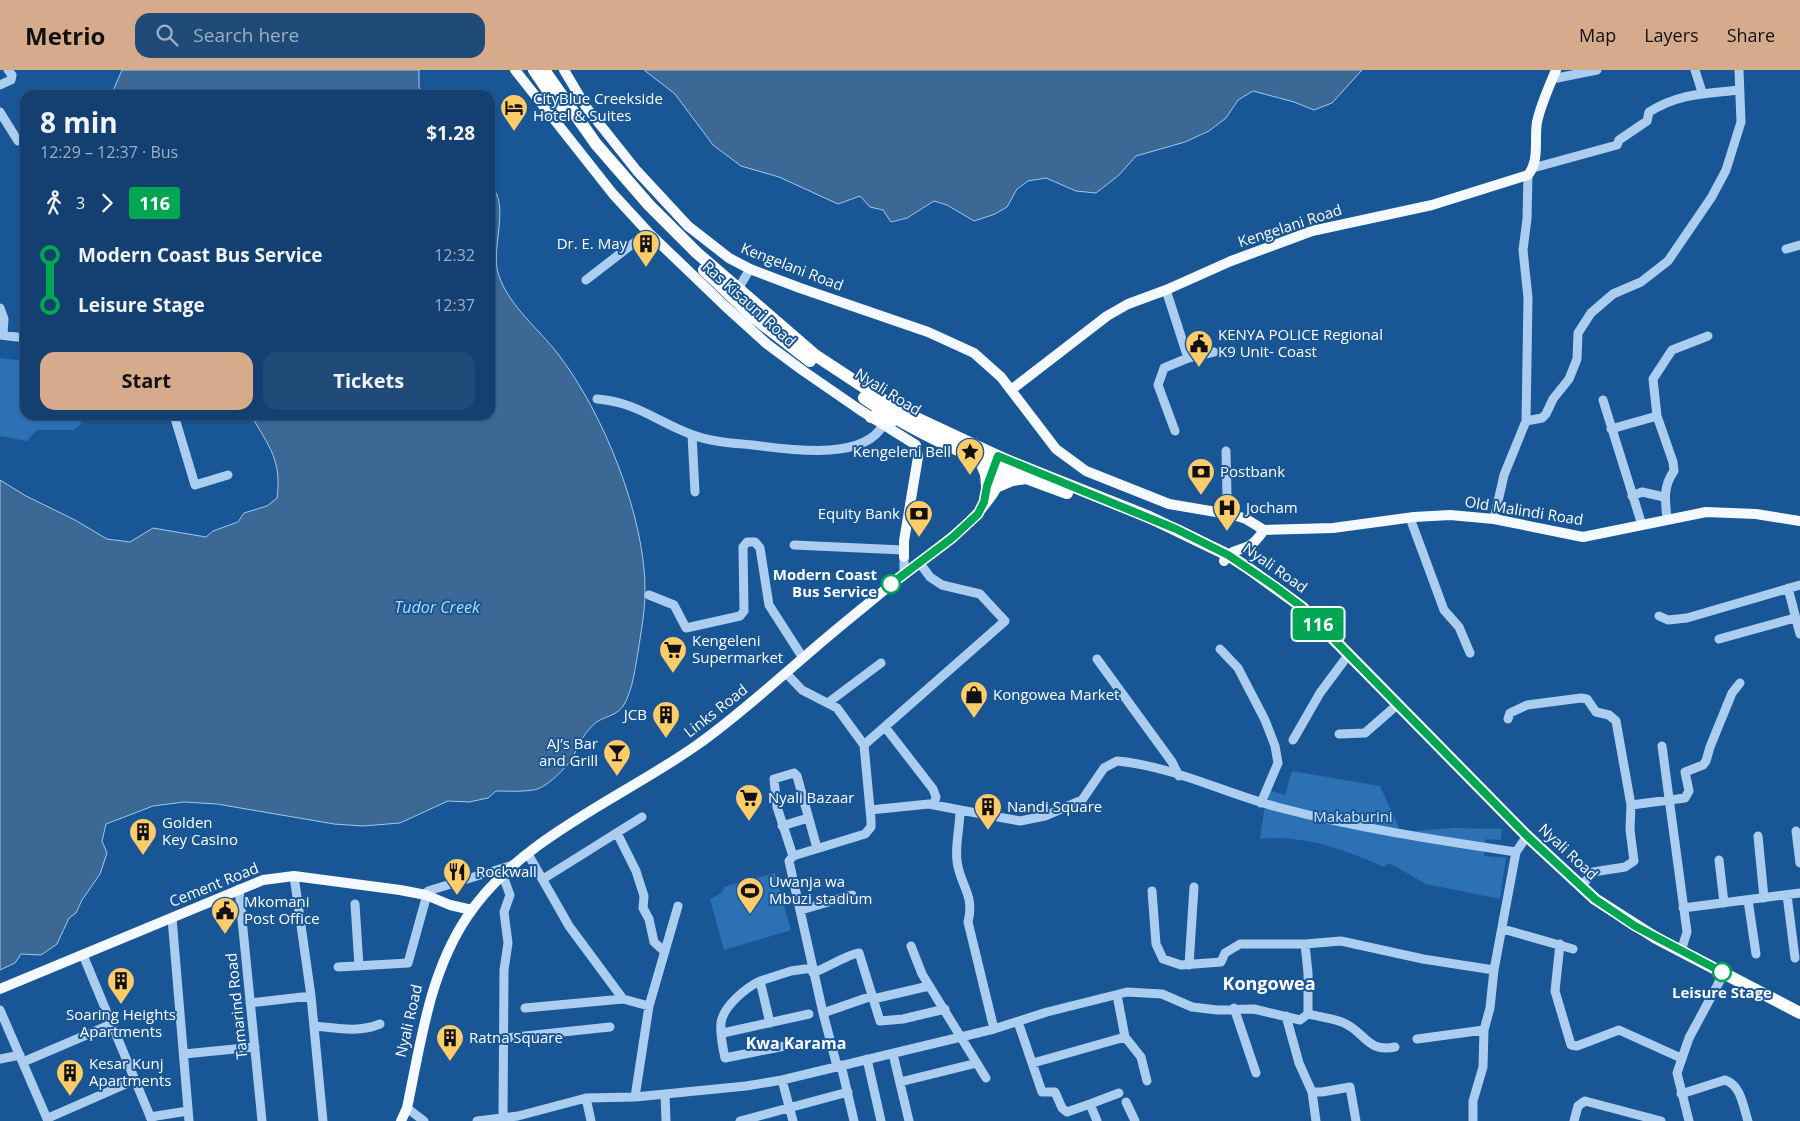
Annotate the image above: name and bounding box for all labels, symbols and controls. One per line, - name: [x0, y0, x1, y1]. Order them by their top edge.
- search box: [135, 13, 485, 58]
- text: Metrio: [25, 19, 105, 52]
- icon: search: [153, 21, 181, 49]
- text: Search here: [193, 22, 299, 48]
- text: Map: [1579, 23, 1616, 47]
- text: Layers: [1644, 23, 1699, 47]
- text: Share: [1727, 23, 1775, 47]
- place label: CityBlue Creekside Hotel & Suites: [533, 88, 663, 125]
- hotel icon: CityBlue Creekside Hotel & Suites: [499, 93, 529, 132]
- text: 8 min: [40, 103, 118, 141]
- text: $1.28: [426, 120, 475, 146]
- text: 12:29 – 12:37 · Bus: [40, 141, 178, 163]
- icon: walk: [40, 189, 68, 217]
- icon: forward: [93, 189, 121, 217]
- text: 116: [139, 191, 170, 215]
- text: 3: [76, 192, 85, 214]
- street label: Kengelani Road: [1235, 199, 1344, 251]
- building icon: Dr. E. May: [631, 229, 661, 268]
- place label: Dr. E. May: [557, 233, 627, 253]
- street label: Kengelani Road: [738, 237, 846, 295]
- text: Modern Coast Bus Service: [78, 242, 323, 268]
- text: 12:32: [434, 244, 475, 266]
- street label: Ras Kisauni Road: [699, 256, 801, 350]
- text: Leisure Stage: [78, 292, 205, 318]
- text: 12:37: [434, 294, 475, 316]
- place label: KENYA POLICE Regional K9 Unit- Coast: [1218, 324, 1383, 361]
- public building icon: KENYA POLICE Regional K9 Unit- Coast: [1184, 329, 1214, 368]
- button: Start: [40, 352, 253, 410]
- button: Tickets: [263, 352, 475, 410]
- street label: Nyali Road: [852, 363, 925, 419]
- place icon: Kengeleni Bell: [955, 437, 985, 476]
- place label: Kengeleni Bell: [853, 441, 951, 461]
- bank icon: Postbank: [1186, 457, 1216, 496]
- place label: Postbank: [1220, 461, 1285, 481]
- street label: Old Malindi Road: [1463, 491, 1585, 529]
- hospital icon: Jocham: [1212, 493, 1242, 532]
- place label: Jocham: [1244, 497, 1298, 517]
- bank icon: Equity Bank: [904, 499, 934, 538]
- place label: Equity Bank: [818, 503, 900, 523]
- street label: Nyali Road: [1239, 538, 1312, 597]
- place label: Modern Coast Bus Service: [773, 564, 877, 601]
- marker: Modern Coast Bus Service: [881, 574, 901, 594]
- water label: Tudor Creek: [394, 596, 481, 618]
- line badge: 116: [1289, 608, 1347, 640]
- text: 116: [1303, 612, 1333, 636]
- place label: Kengeleni Supermarket: [692, 630, 783, 667]
- supermarket icon: Kengeleni Supermarket: [658, 635, 688, 674]
- street label: Links Road: [679, 679, 751, 741]
- shop icon: Kongowea Market: [959, 680, 989, 719]
- place label: Kongowea Market: [993, 684, 1119, 704]
- building icon: JCB: [651, 700, 681, 739]
- place label: JCB: [622, 704, 647, 724]
- place label: AJ’s Bar and Grill: [539, 733, 598, 770]
- bar icon: AJ’s Bar and Grill: [602, 738, 632, 777]
- supermarket icon: Nyali Bazaar: [734, 783, 764, 822]
- place label: Nyali Bazaar: [768, 787, 854, 807]
- building icon: Nandi Square: [973, 792, 1003, 831]
- place label: Nandi Square: [1007, 796, 1102, 816]
- park label: Makaburini: [1313, 806, 1393, 826]
- place label: Golden Key Casino: [162, 812, 238, 849]
- building icon: Golden Key Casino: [128, 817, 158, 856]
- street label: Nyali Road: [1535, 819, 1603, 884]
- street label: Cement Road: [166, 857, 261, 911]
- restaurant icon: Rockwall: [442, 857, 472, 896]
- place label: Rockwall: [476, 861, 537, 881]
- place label: Uwanja wa Mbuzi stadium: [769, 871, 872, 908]
- sports icon: Uwanja wa Mbuzi stadium: [735, 876, 765, 915]
- place label: Mkomani Post Office: [244, 891, 320, 928]
- public building icon: Mkomani Post Office: [210, 896, 240, 935]
- street label: Tamarind Road: [220, 952, 252, 1060]
- marker: Leisure Stage: [1712, 962, 1732, 982]
- building icon: Soaring Heights Apartments: [106, 966, 136, 1005]
- district label: Kongowea: [1222, 971, 1316, 995]
- street label: Nyali Road: [390, 982, 426, 1059]
- place label: Leisure Stage: [1672, 982, 1772, 1002]
- place label: Soaring Heights Apartments: [66, 1004, 176, 1041]
- building icon: Ratna Square: [435, 1023, 465, 1062]
- place label: Ratna Square: [469, 1027, 563, 1047]
- district label: Kwa Karama: [746, 1032, 846, 1054]
- place label: Kesar Kunj Apartments: [89, 1053, 171, 1090]
- building icon: Kesar Kunj Apartments: [55, 1058, 85, 1097]

